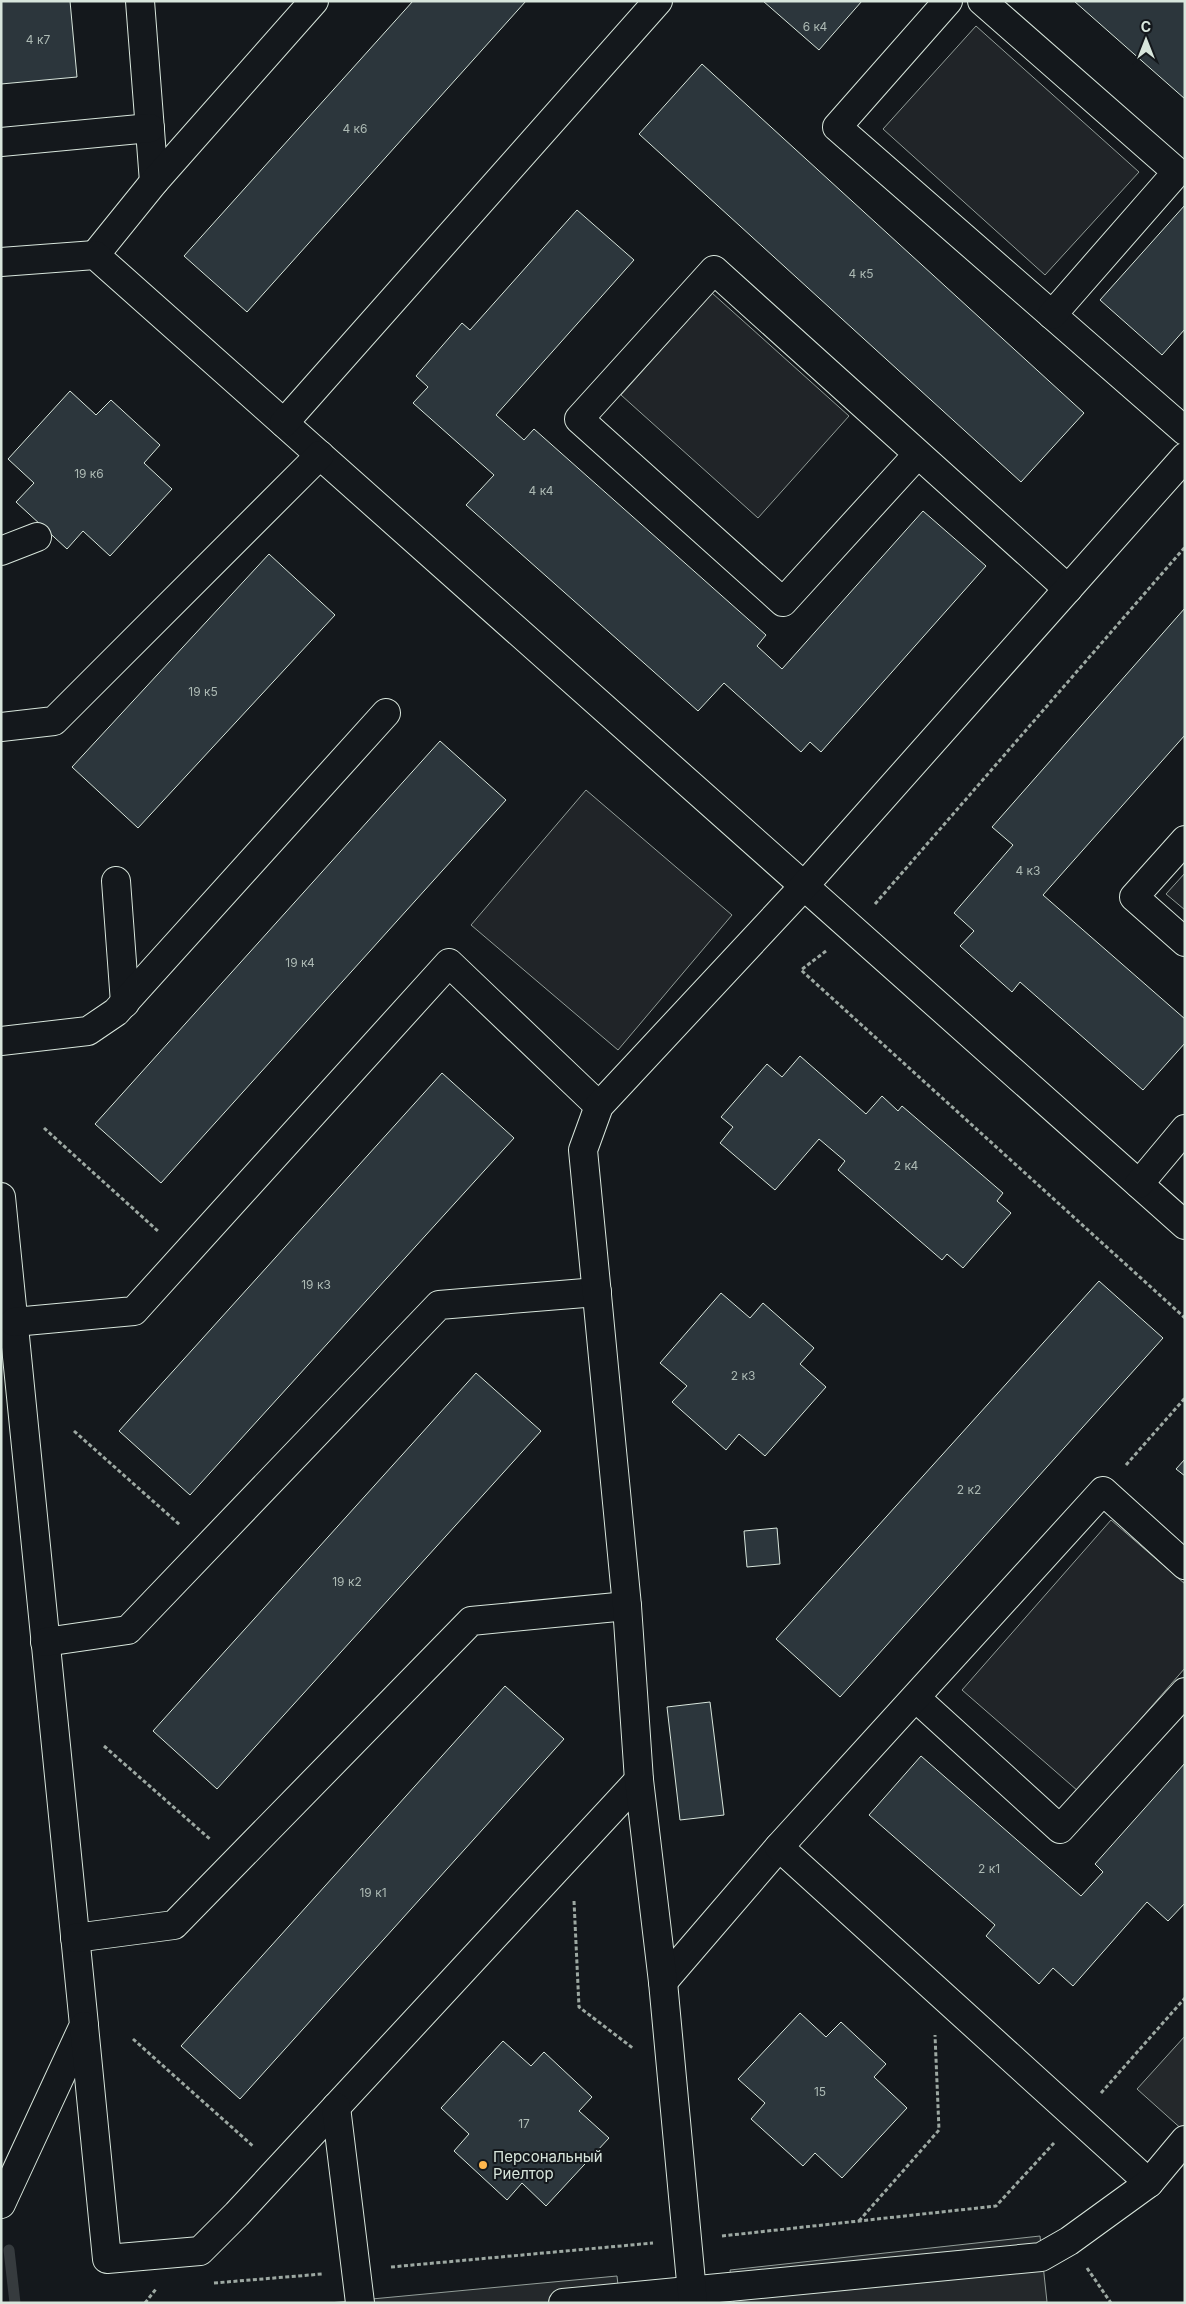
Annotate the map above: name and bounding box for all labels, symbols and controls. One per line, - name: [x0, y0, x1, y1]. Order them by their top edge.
- north arrow: [1121, 15, 1171, 65]
- text: С: [1141, 18, 1151, 35]
- house number: 6 к4: [803, 19, 828, 34]
- house number: 4 к7: [26, 32, 50, 47]
- house number: 4 к6: [342, 121, 368, 136]
- house number: 4 к5: [849, 266, 873, 281]
- house number: 19 к6: [74, 466, 104, 481]
- house number: 4 к4: [529, 483, 554, 498]
- house number: 19 к5: [188, 684, 218, 699]
- house number: 4 к3: [1015, 863, 1041, 878]
- house number: 19 к4: [285, 955, 315, 970]
- house number: 2 к4: [894, 1158, 918, 1173]
- house number: 19 к3: [301, 1277, 331, 1292]
- house number: 2 к3: [731, 1368, 755, 1383]
- house number: 2 к2: [957, 1482, 981, 1497]
- house number: 19 к2: [332, 1574, 362, 1589]
- house number: 2 к1: [978, 1861, 1000, 1876]
- house number: 19 к1: [359, 1885, 387, 1900]
- house number: 15: [814, 2084, 826, 2099]
- house number: 17: [518, 2116, 530, 2131]
- place label: Персональный Риелтор: [493, 2147, 603, 2183]
- marker: Персональный Риелтор: [477, 2159, 489, 2171]

